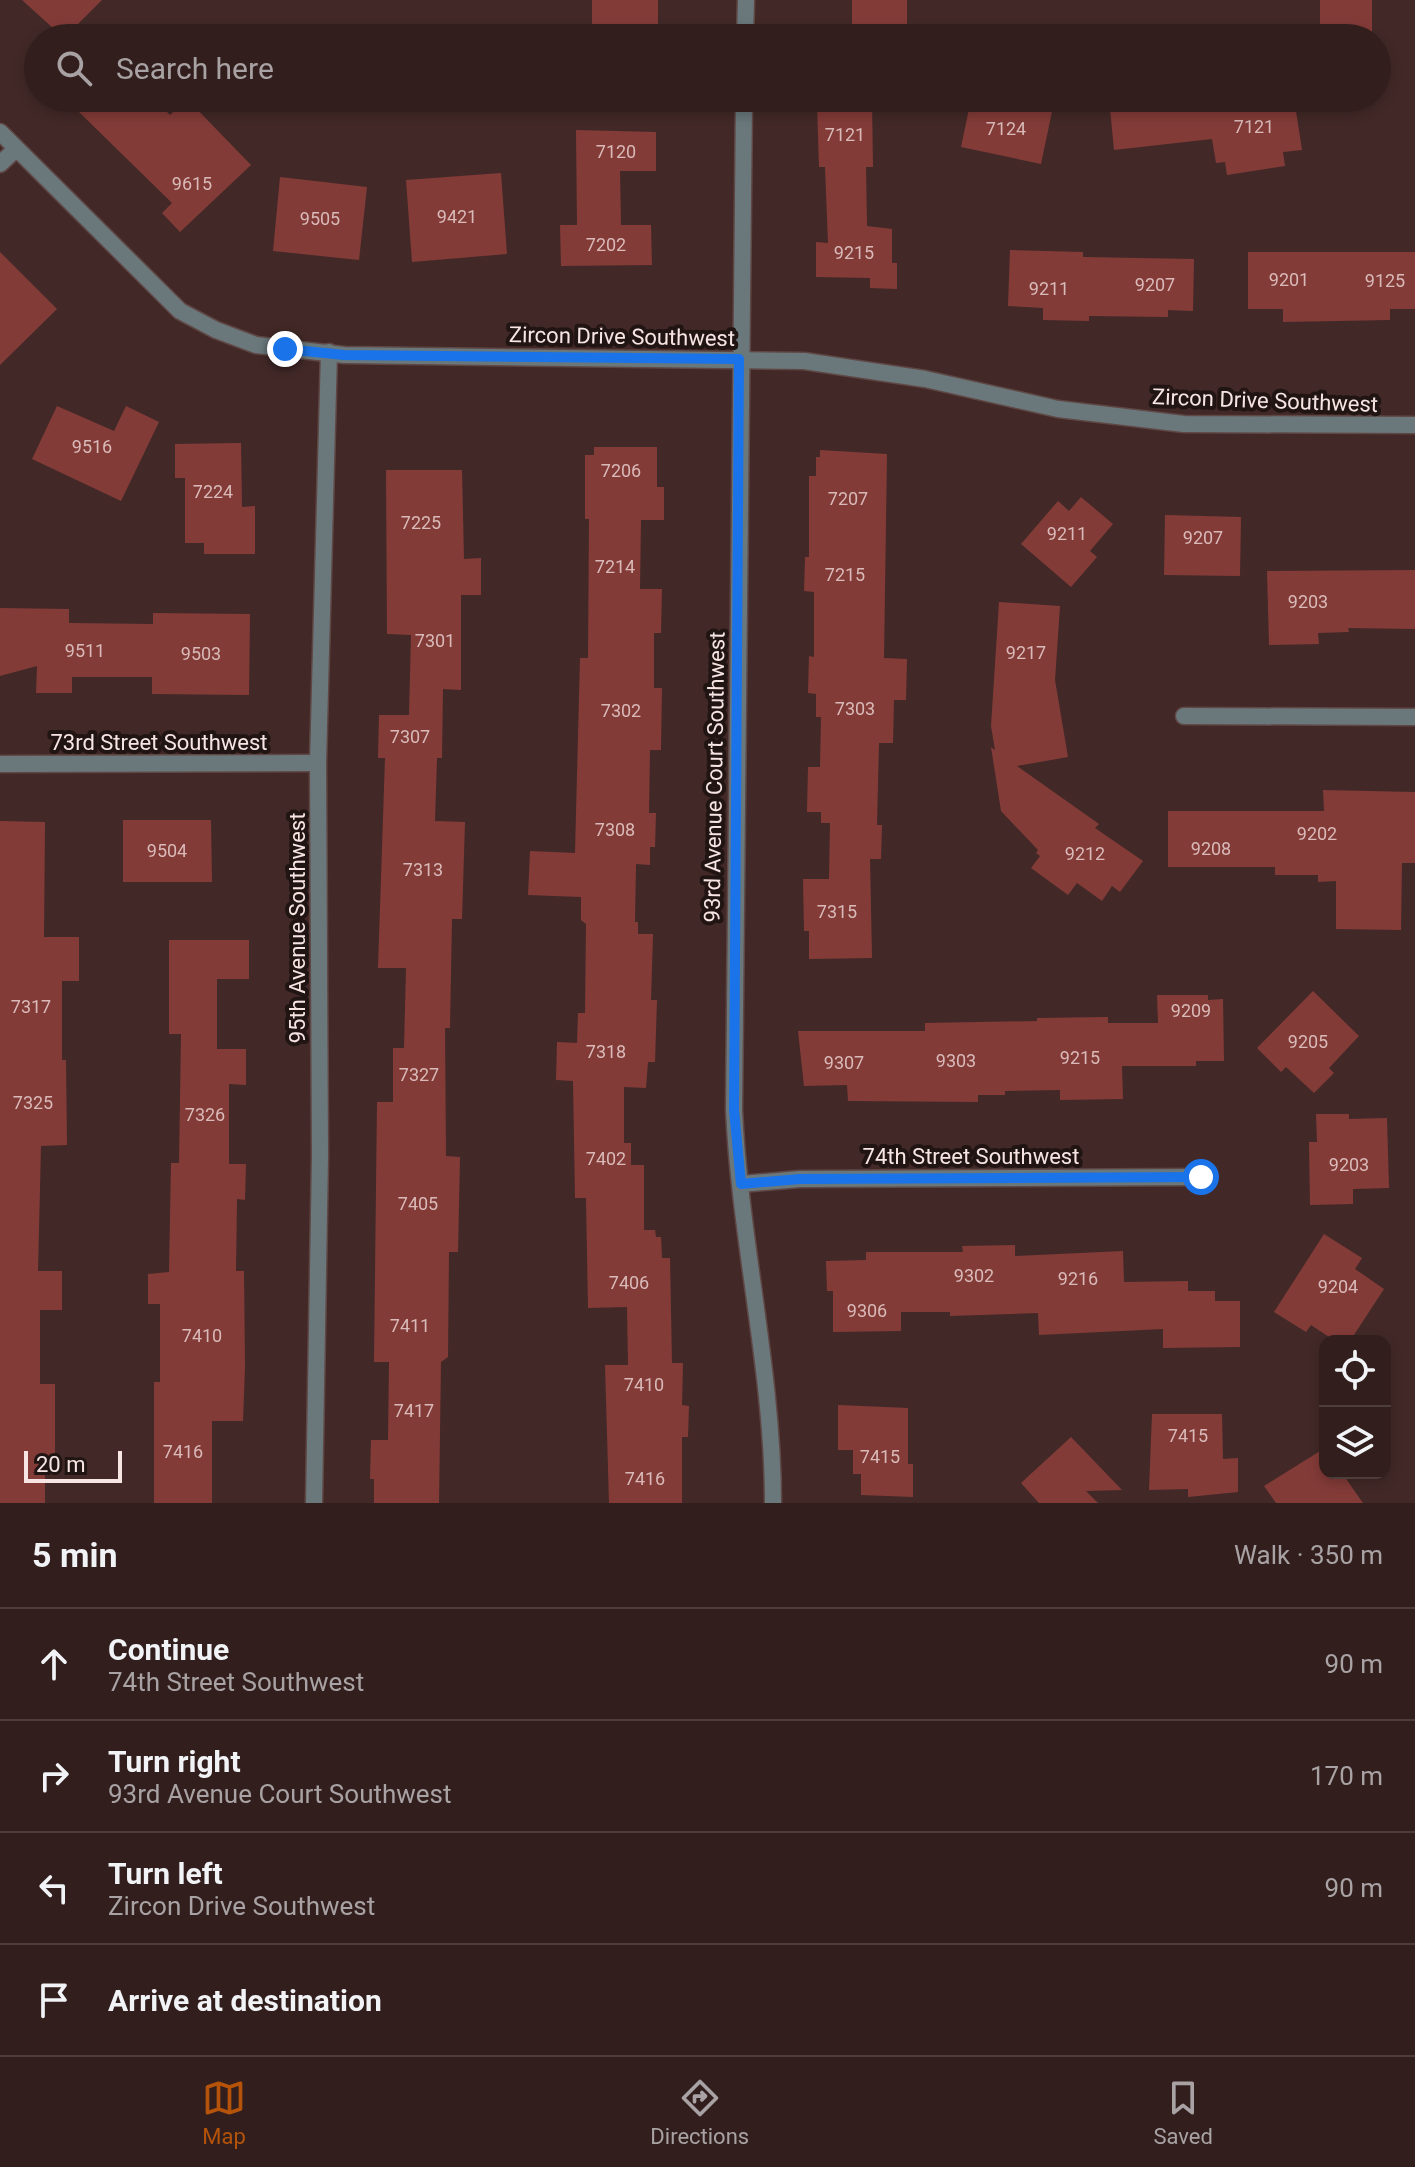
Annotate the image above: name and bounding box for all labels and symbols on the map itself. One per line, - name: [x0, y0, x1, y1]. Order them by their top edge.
- house number: 7121: [1234, 116, 1274, 137]
- house number: 7124: [986, 118, 1026, 139]
- house number: 7121: [825, 124, 865, 145]
- house number: 7120: [596, 141, 636, 162]
- house number: 9615: [172, 173, 212, 194]
- house number: 9421: [437, 206, 477, 227]
- house number: 9505: [300, 208, 340, 229]
- house number: 7202: [586, 234, 626, 255]
- house number: 9215: [834, 242, 874, 263]
- house number: 9201: [1269, 269, 1309, 290]
- house number: 9125: [1365, 270, 1405, 291]
- house number: 9207: [1135, 274, 1175, 295]
- house number: 9211: [1029, 278, 1069, 299]
- street label: Zircon Drive Southwest: [509, 322, 735, 351]
- route end: [267, 331, 303, 367]
- street label: Zircon Drive Southwest: [1152, 384, 1378, 417]
- house number: 9516: [72, 436, 112, 457]
- house number: 7206: [601, 460, 641, 481]
- house number: 7224: [193, 481, 233, 502]
- house number: 7207: [828, 488, 868, 509]
- house number: 7225: [401, 512, 441, 533]
- house number: 9211: [1047, 523, 1087, 544]
- house number: 9207: [1183, 527, 1223, 548]
- house number: 7214: [595, 556, 635, 577]
- house number: 7215: [825, 564, 865, 585]
- house number: 9203: [1288, 591, 1328, 612]
- house number: 7301: [415, 630, 455, 651]
- street label: 93rd Avenue Court Southwest: [699, 631, 730, 923]
- house number: 9511: [65, 640, 105, 661]
- house number: 9217: [1006, 642, 1046, 663]
- house number: 9503: [181, 643, 221, 664]
- house number: 7303: [835, 698, 875, 719]
- house number: 7302: [601, 700, 641, 721]
- house number: 7307: [390, 726, 430, 747]
- street label: 73rd Street Southwest: [50, 730, 268, 755]
- street label: 95th Avenue Southwest: [285, 813, 310, 1043]
- house number: 7308: [595, 819, 635, 840]
- house number: 9202: [1297, 823, 1337, 844]
- house number: 9208: [1191, 838, 1231, 859]
- house number: 9504: [147, 840, 187, 861]
- house number: 9212: [1065, 843, 1105, 864]
- house number: 7313: [403, 859, 443, 880]
- house number: 7315: [817, 901, 857, 922]
- house number: 7317: [11, 996, 51, 1017]
- house number: 9209: [1171, 1000, 1211, 1021]
- house number: 9205: [1288, 1031, 1328, 1052]
- house number: 7318: [586, 1041, 626, 1062]
- house number: 9215: [1060, 1047, 1100, 1068]
- house number: 9303: [936, 1050, 976, 1071]
- house number: 9307: [824, 1052, 864, 1073]
- house number: 7327: [399, 1064, 439, 1085]
- house number: 7325: [13, 1092, 53, 1113]
- house number: 7326: [185, 1104, 225, 1125]
- street label: 74th Street Southwest: [863, 1144, 1079, 1169]
- house number: 7402: [586, 1148, 626, 1169]
- house number: 9203: [1329, 1154, 1369, 1175]
- route start: [1183, 1159, 1219, 1195]
- house number: 7405: [398, 1193, 438, 1214]
- house number: 9302: [954, 1265, 994, 1286]
- house number: 9216: [1058, 1268, 1098, 1289]
- house number: 7406: [609, 1272, 649, 1293]
- house number: 9204: [1318, 1276, 1358, 1297]
- house number: 9306: [847, 1300, 887, 1321]
- house number: 7411: [390, 1315, 430, 1336]
- house number: 7410: [182, 1325, 222, 1346]
- house number: 7410: [624, 1374, 664, 1395]
- house number: 7417: [394, 1400, 434, 1421]
- house number: 7415: [1168, 1425, 1208, 1446]
- house number: 7416: [163, 1441, 203, 1462]
- house number: 7415: [860, 1446, 900, 1467]
- scale bar: [24, 1447, 122, 1483]
- house number: 7416: [625, 1468, 665, 1489]

